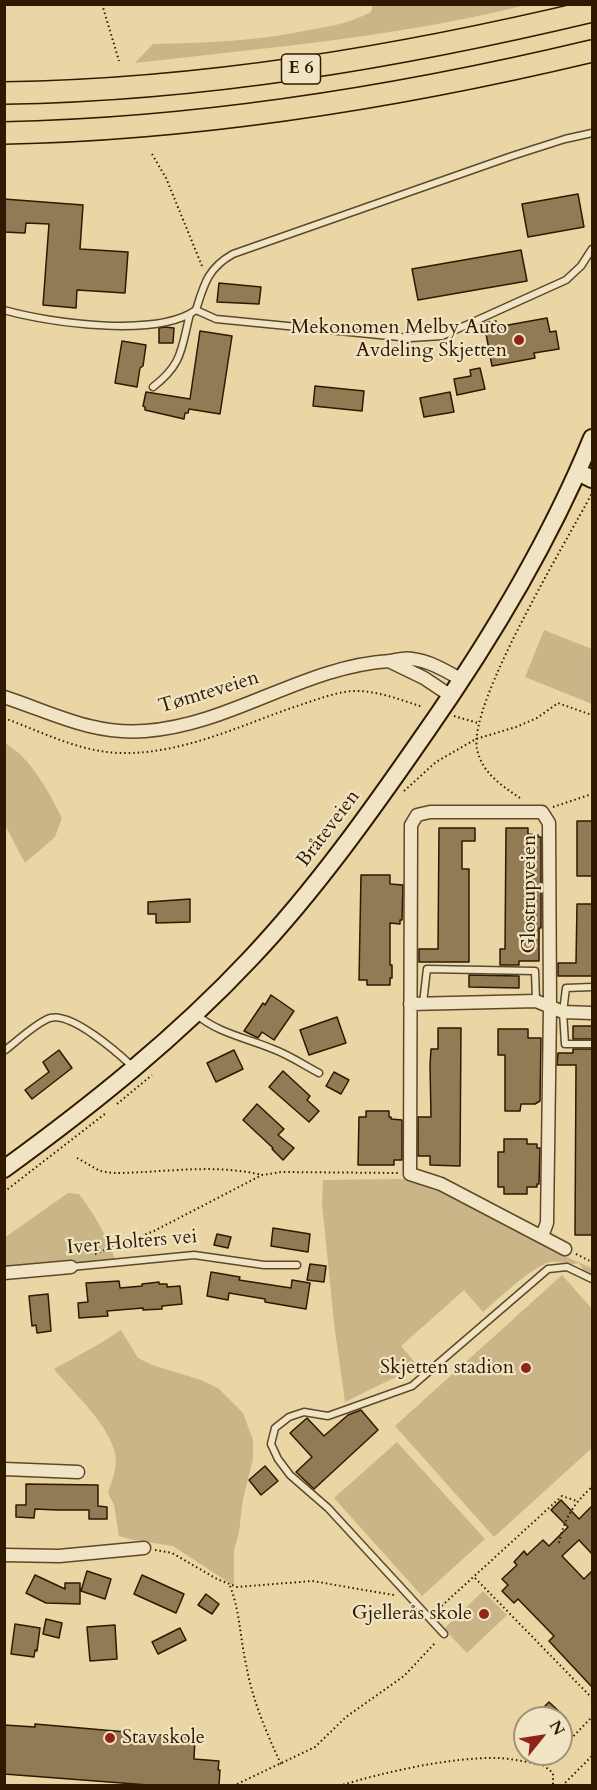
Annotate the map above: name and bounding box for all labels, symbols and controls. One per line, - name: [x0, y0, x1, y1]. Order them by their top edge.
- road number: E 6: [282, 54, 320, 84]
- place label: Mekonomen Melby Auto Avdeling Skjetten: [291, 316, 507, 363]
- marker: Mekonomen Melby Auto Avdeling Skjetten: [512, 333, 526, 347]
- street label: Tømteveien: [156, 666, 262, 720]
- street label: Bråteveien: [292, 786, 366, 872]
- street label: Glostrupveien: [518, 835, 542, 953]
- street label: Iver Holters vei: [66, 1225, 198, 1261]
- place label: Skjetten stadion: [380, 1356, 514, 1380]
- marker: Skjetten stadion: [519, 1361, 533, 1375]
- place label: Gjellerås skole: [352, 1602, 472, 1626]
- marker: Gjellerås skole: [477, 1607, 491, 1621]
- north arrow: [513, 1706, 573, 1766]
- text: N: [544, 1716, 570, 1740]
- place label: Stav skole: [122, 1726, 205, 1750]
- marker: Stav skole: [103, 1731, 117, 1745]

